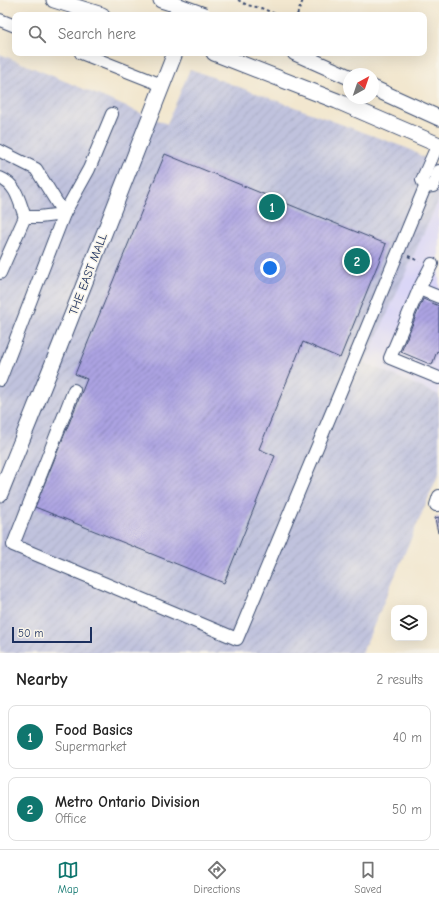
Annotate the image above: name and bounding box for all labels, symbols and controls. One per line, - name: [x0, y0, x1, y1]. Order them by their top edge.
- search box: [12, 12, 427, 56]
- icon: search: [26, 23, 48, 45]
- text: Search here: [58, 25, 136, 43]
- north arrow: [343, 68, 379, 104]
- pin: 1: [259, 192, 285, 222]
- street label: THE EAST MALL: [66, 231, 110, 317]
- pin: 2: [344, 246, 370, 276]
- your location: [260, 258, 280, 278]
- map controls: [391, 605, 427, 641]
- button: layers: [391, 605, 427, 641]
- scale bar: [12, 625, 92, 644]
- text: 50 m: [18, 627, 43, 640]
- text: Nearby: [16, 670, 67, 689]
- text: 2 results: [376, 672, 423, 687]
- text: Food Basics: [55, 721, 133, 739]
- text: 1: [27, 730, 33, 745]
- text: 40 m: [393, 730, 422, 745]
- text: Supermarket: [55, 739, 126, 754]
- text: Metro Ontario Division: [55, 793, 200, 811]
- text: 2: [27, 802, 33, 817]
- text: 50 m: [392, 802, 422, 817]
- text: Office: [55, 811, 86, 826]
- tab: Map: [57, 859, 79, 896]
- tab: Directions: [193, 859, 240, 896]
- tab: Saved: [354, 859, 382, 896]

